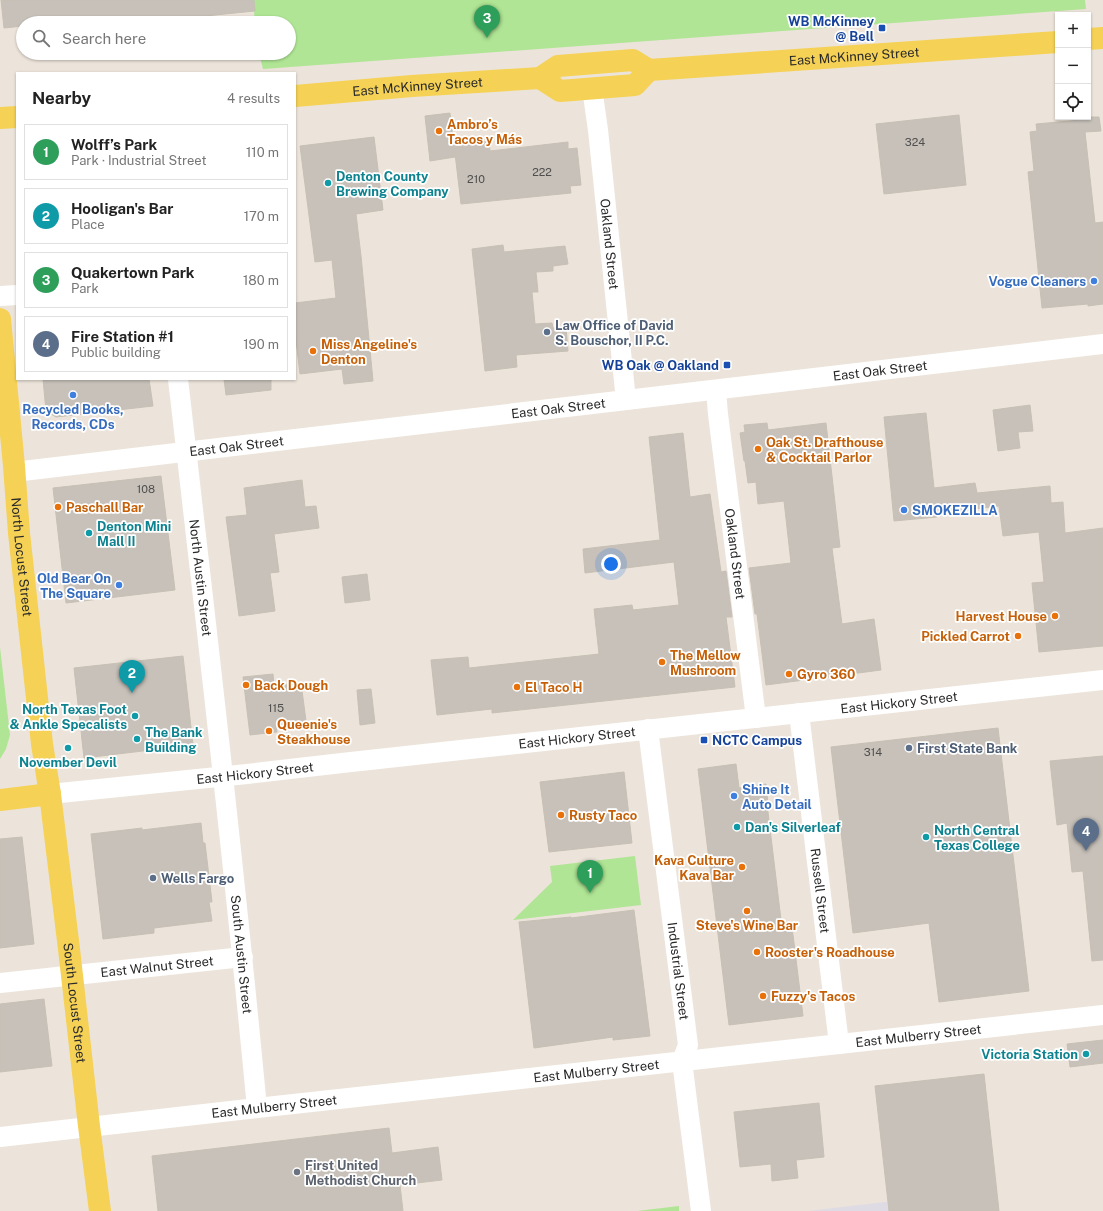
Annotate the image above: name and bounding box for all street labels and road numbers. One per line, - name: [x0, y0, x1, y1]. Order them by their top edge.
- street label: East McKinney Street: [788, 44, 920, 68]
- street label: East McKinney Street: [352, 74, 483, 99]
- street label: Oakland Street: [598, 198, 622, 290]
- street label: East Oak Street: [832, 357, 928, 383]
- street label: East Oak Street: [510, 395, 606, 421]
- street label: East Oak Street: [188, 433, 284, 459]
- street label: North Locust Street: [9, 497, 36, 617]
- street label: Oakland Street: [722, 508, 749, 600]
- street label: North Austin Street: [187, 518, 215, 637]
- street label: East Hickory Street: [840, 688, 958, 716]
- street label: East Hickory Street: [518, 724, 636, 751]
- street label: East Hickory Street: [196, 759, 314, 787]
- street label: Russell Street: [808, 847, 833, 934]
- street label: South Austin Street: [228, 894, 255, 1015]
- street label: Industrial Street: [665, 921, 692, 1021]
- street label: South Locust Street: [61, 942, 89, 1064]
- street label: East Walnut Street: [100, 953, 214, 980]
- street label: East Mulberry Street: [855, 1021, 982, 1050]
- street label: East Mulberry Street: [533, 1056, 660, 1085]
- street label: East Mulberry Street: [211, 1092, 338, 1121]

